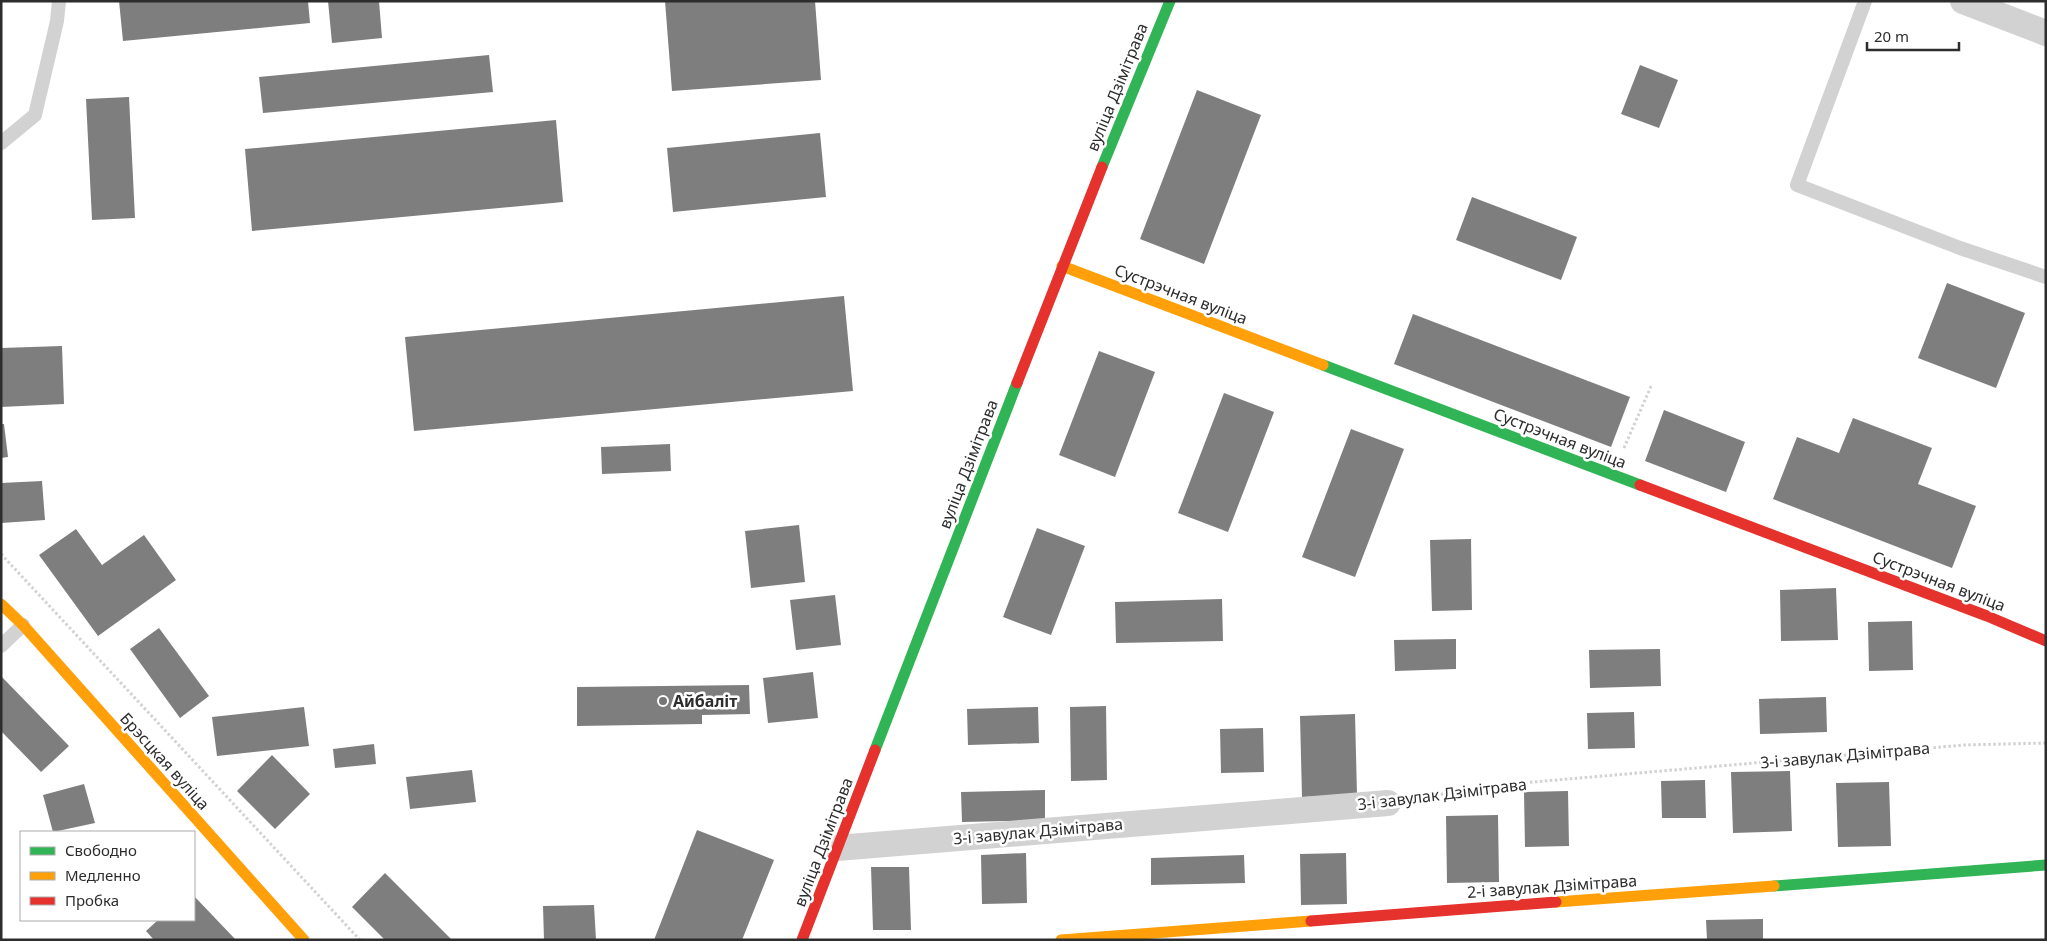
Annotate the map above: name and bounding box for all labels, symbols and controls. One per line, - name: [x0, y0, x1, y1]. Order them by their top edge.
- street label: вуліца Дзімітрава: [1081, 20, 1153, 154]
- scale bar: [1867, 20, 1960, 52]
- text: 20 m: [1874, 26, 1909, 46]
- street label: Сустрэчная вуліца: [1111, 259, 1251, 329]
- street label: вуліца Дзімітрава: [933, 396, 1003, 532]
- street label: Сустрэчная вуліца: [1490, 403, 1630, 473]
- street label: Сустрэчная вуліца: [1869, 546, 2009, 616]
- place label: Айбаліт: [673, 690, 737, 712]
- marker: Айбаліт: [657, 695, 669, 707]
- street label: Брэсцкая вуліца: [115, 708, 215, 814]
- street label: 3-і завулак Дзімітрава: [1759, 737, 1931, 773]
- street label: 3-і завулак Дзімітрава: [1356, 773, 1528, 815]
- street label: вуліца Дзімітрава: [788, 774, 858, 910]
- street label: 3-і завулак Дзімітрава: [952, 813, 1124, 849]
- legend: [20, 831, 195, 921]
- text: Свободно: [65, 840, 137, 860]
- text: Медленно: [65, 865, 141, 885]
- street label: 2-і завулак Дзімітрава: [1466, 869, 1638, 903]
- text: Пробка: [65, 890, 119, 910]

